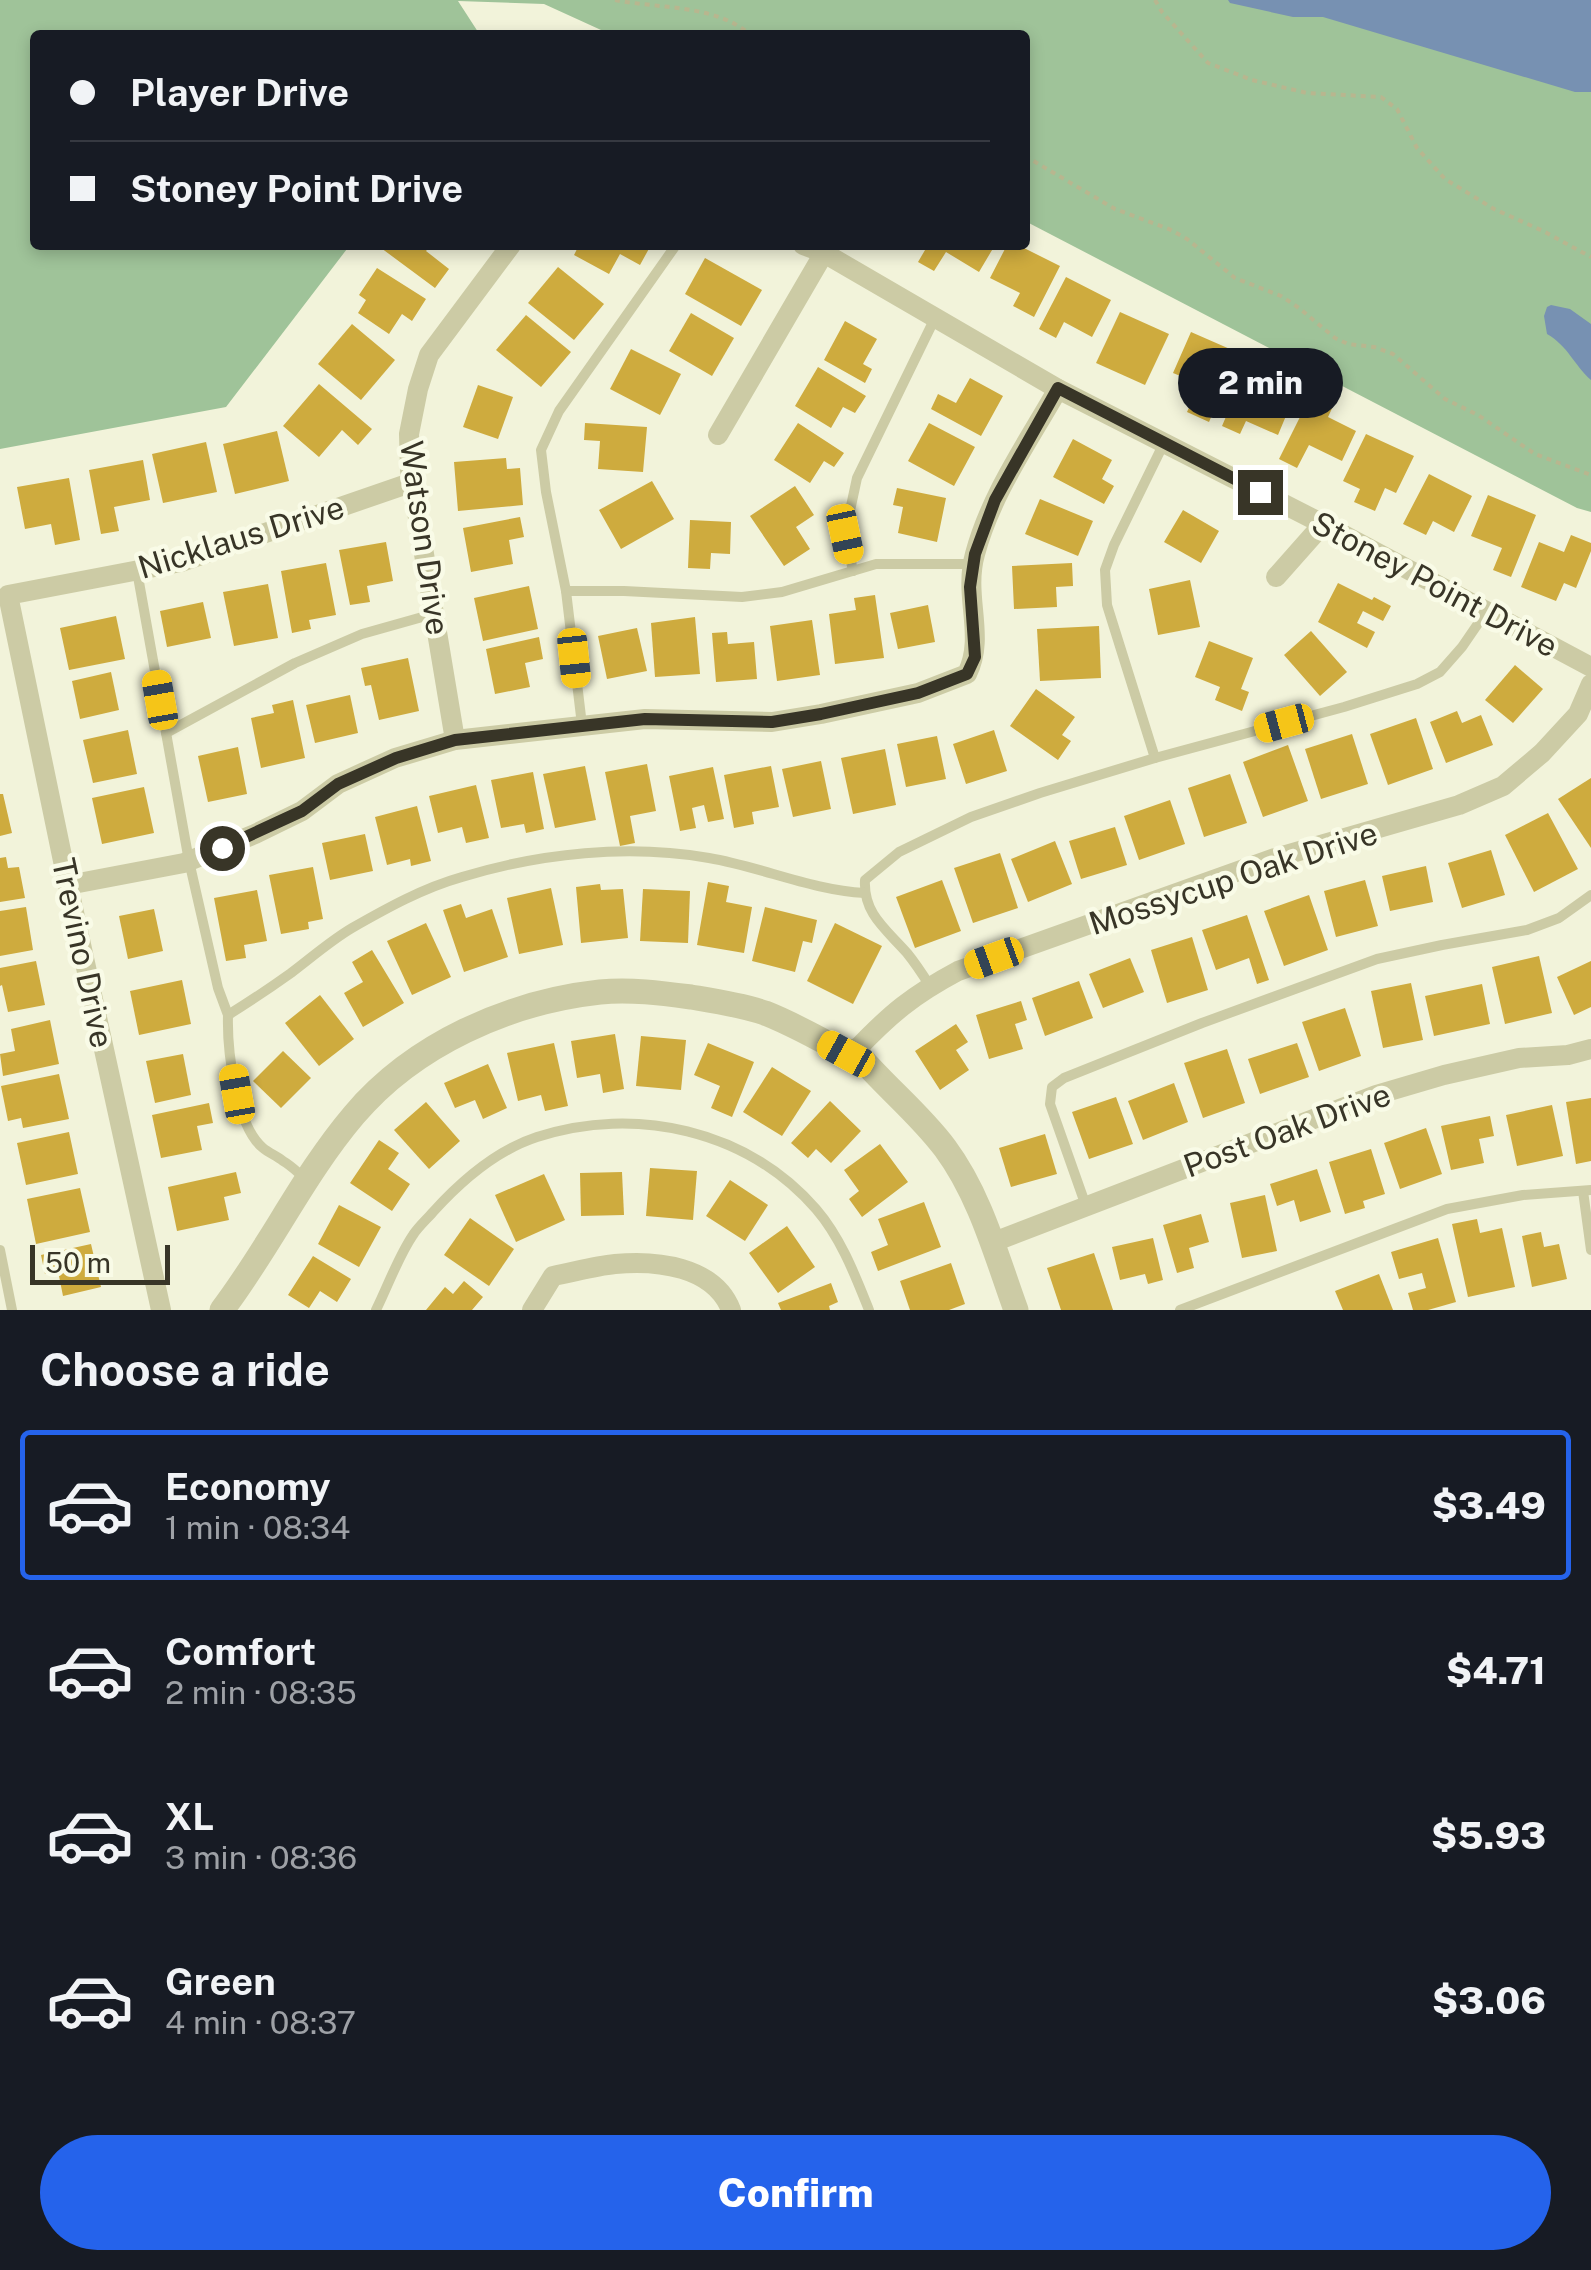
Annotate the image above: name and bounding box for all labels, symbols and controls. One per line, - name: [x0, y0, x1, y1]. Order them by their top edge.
- text: Player Drive: [130, 70, 349, 115]
- text: Stoney Point Drive: [130, 166, 463, 211]
- callout: 2 min: [1178, 347, 1342, 417]
- text: 2 min: [1218, 364, 1303, 401]
- street label: Watson Drive: [393, 439, 457, 637]
- route end: [1238, 470, 1283, 515]
- street label: Nicklaus Drive: [134, 488, 348, 586]
- car: [824, 502, 866, 566]
- street label: Stoney Point Drive: [1306, 504, 1564, 664]
- car: [556, 627, 592, 689]
- car: [140, 668, 180, 732]
- car: [1251, 701, 1317, 745]
- street label: Mossycup Oak Drive: [1084, 814, 1382, 942]
- route start: [200, 826, 245, 871]
- street label: Trevino Drive: [45, 855, 121, 1051]
- car: [961, 934, 1027, 982]
- car: [812, 1026, 880, 1082]
- car: [217, 1062, 257, 1126]
- street label: Post Oak Drive: [1179, 1075, 1395, 1185]
- scale bar: [30, 1240, 170, 1284]
- text: 50 m: [45, 1246, 111, 1279]
- text: Choose a ride: [40, 1343, 330, 1396]
- icon: car: [45, 1460, 135, 1550]
- text: Economy: [165, 1464, 331, 1509]
- text: $3.49: [1432, 1483, 1546, 1528]
- text: 1 min · 08:34: [165, 1509, 350, 1546]
- icon: car: [45, 1625, 135, 1715]
- text: Comfort: [165, 1629, 316, 1674]
- text: $4.71: [1446, 1648, 1546, 1693]
- text: 2 min · 08:35: [165, 1674, 357, 1711]
- icon: car: [45, 1790, 135, 1880]
- text: XL: [165, 1794, 214, 1839]
- text: $5.93: [1431, 1813, 1546, 1858]
- text: 3 min · 08:36: [165, 1839, 357, 1876]
- icon: car: [45, 1955, 135, 2045]
- text: Green: [165, 1959, 276, 2004]
- text: $3.06: [1432, 1978, 1546, 2023]
- text: 4 min · 08:37: [165, 2004, 356, 2041]
- button: Confirm: [40, 2135, 1551, 2250]

